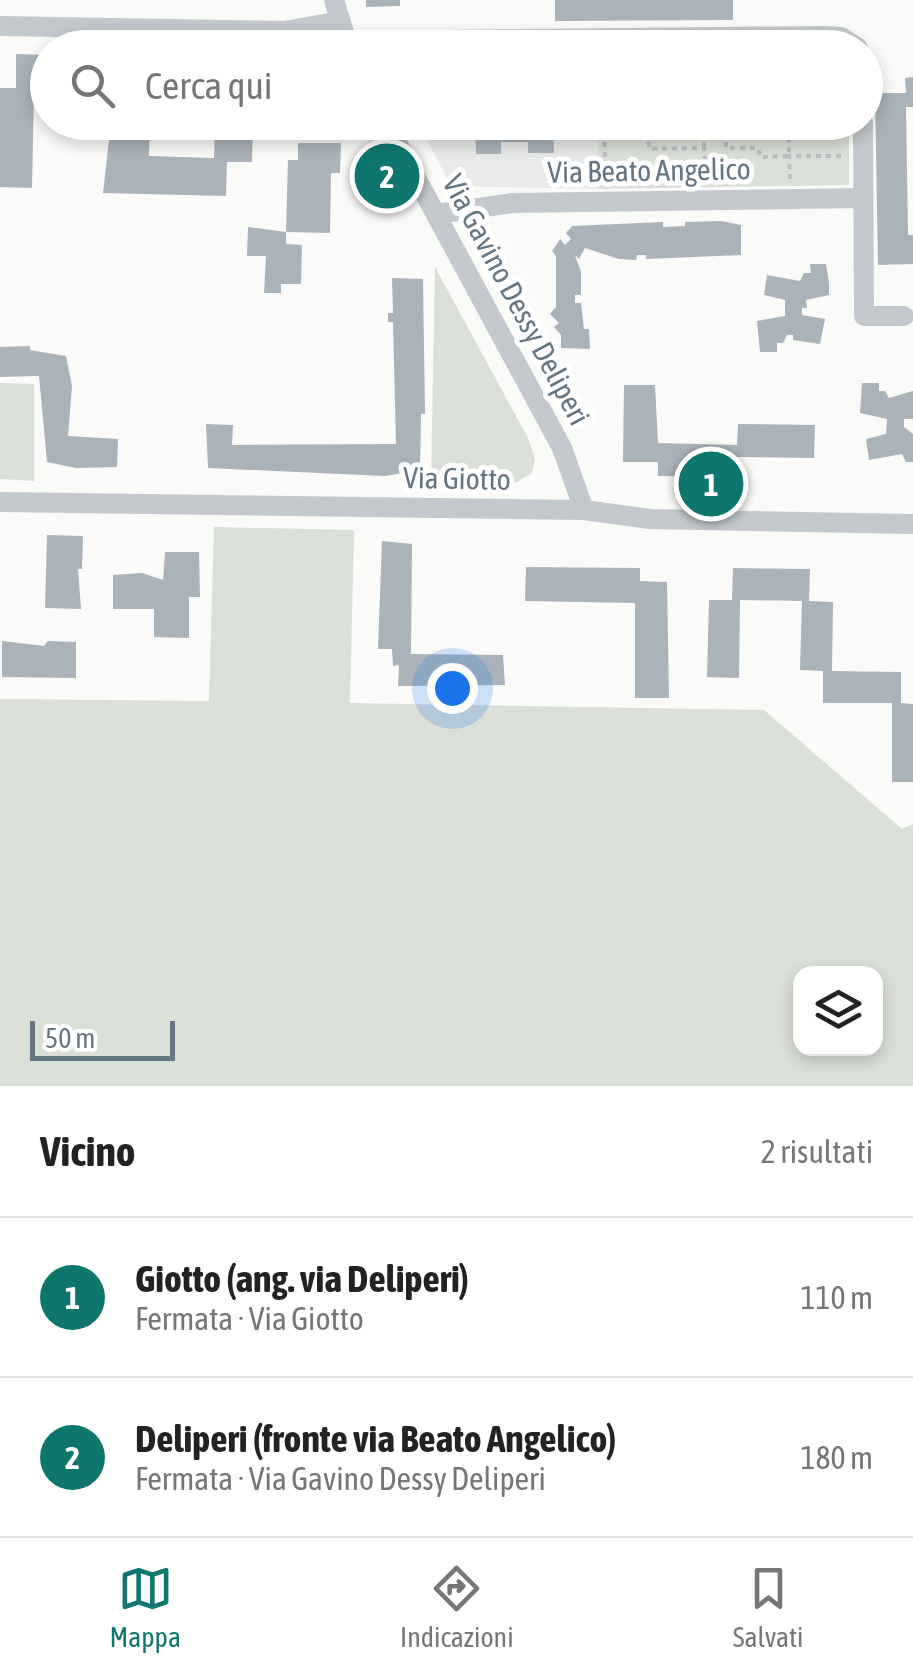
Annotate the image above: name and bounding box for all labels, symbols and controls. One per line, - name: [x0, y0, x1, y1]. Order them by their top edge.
- search box: [30, 30, 883, 140]
- icon: search: [65, 58, 120, 113]
- text: Cerca qui: [145, 64, 273, 107]
- pin: 2: [354, 138, 420, 214]
- street label: Via Beato Angelico: [547, 151, 751, 189]
- street label: Via Gavino Dessy Deliperi: [437, 169, 597, 430]
- pin: 1: [678, 446, 744, 522]
- street label: Via Giotto: [403, 460, 511, 496]
- your location: [427, 663, 478, 714]
- map controls: [793, 966, 883, 1056]
- button: layers: [793, 966, 883, 1056]
- scale bar: [30, 1016, 175, 1060]
- text: 50 m: [45, 1022, 95, 1054]
- text: Vicino: [40, 1127, 136, 1175]
- text: 2 risultati: [761, 1133, 873, 1170]
- text: Giotto (ang. via Deliperi): [135, 1257, 469, 1300]
- text: 1: [65, 1279, 80, 1316]
- text: 110 m: [800, 1279, 873, 1316]
- text: Fermata · Via Giotto: [135, 1300, 364, 1337]
- text: Deliperi (fronte via Beato Angelico): [135, 1417, 616, 1460]
- text: 2: [65, 1439, 80, 1476]
- text: 180 m: [800, 1439, 873, 1476]
- text: Fermata · Via Gavino Dessy Deliperi: [135, 1460, 546, 1497]
- tab: Mappa: [110, 1561, 181, 1653]
- tab: Indicazioni: [400, 1561, 514, 1653]
- tab: Salvati: [733, 1561, 803, 1653]

